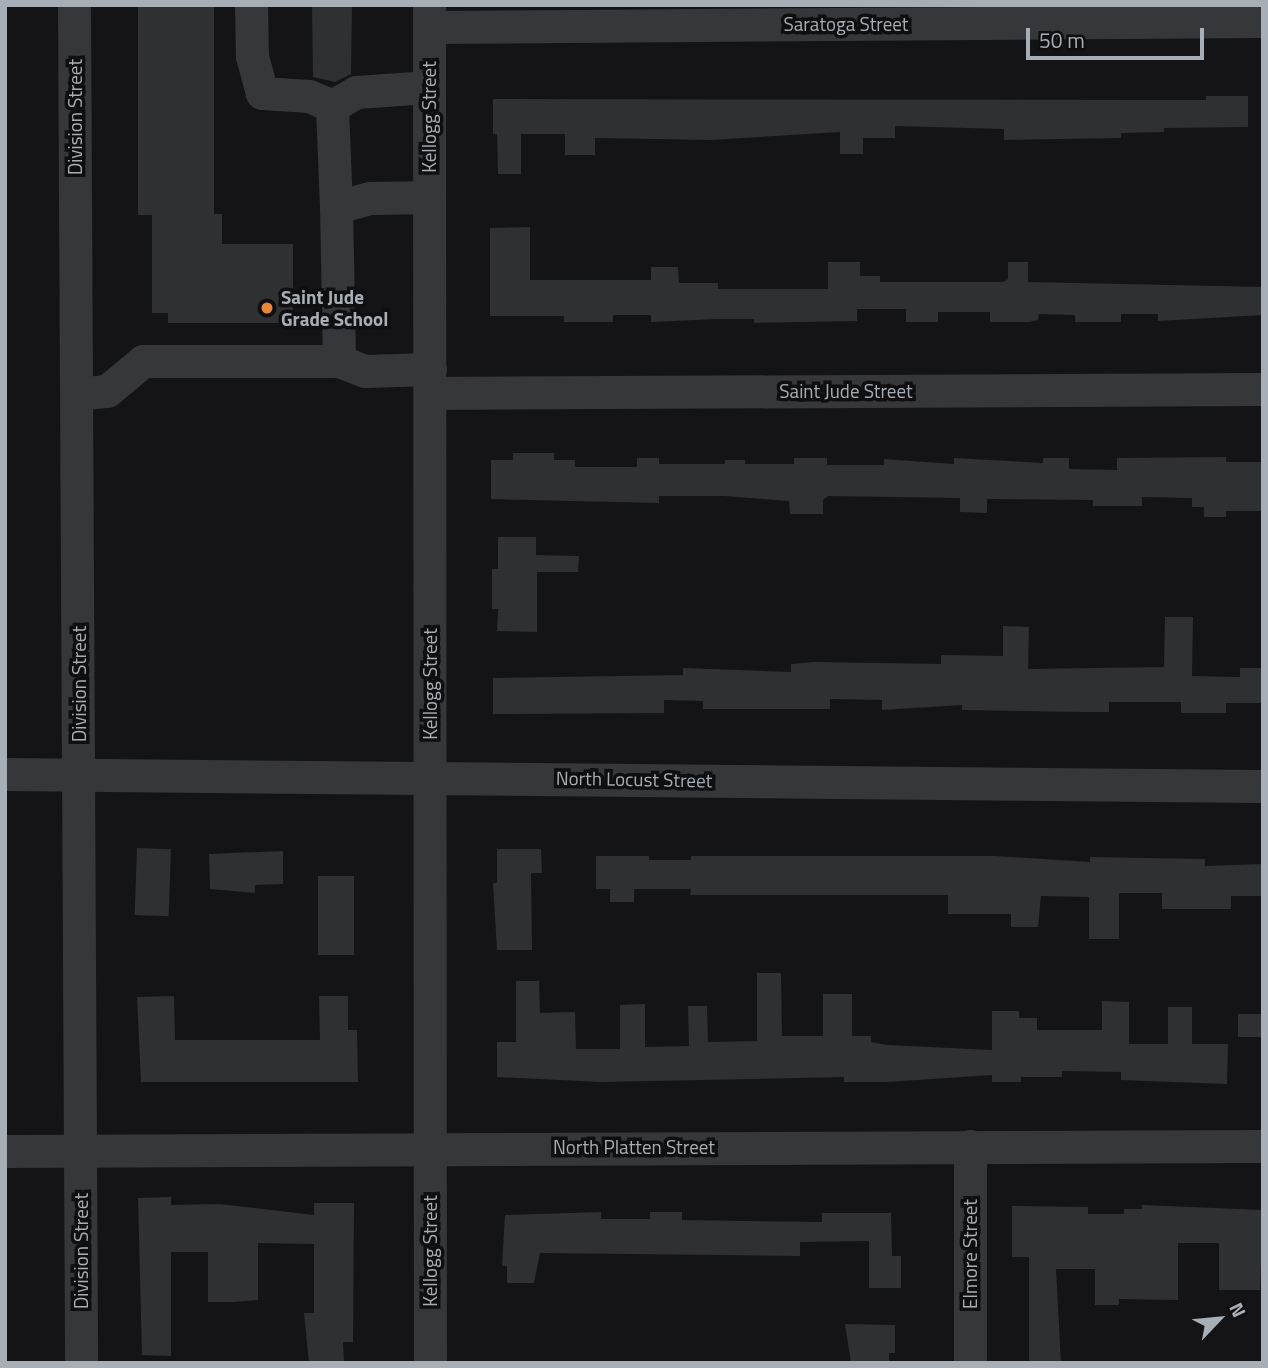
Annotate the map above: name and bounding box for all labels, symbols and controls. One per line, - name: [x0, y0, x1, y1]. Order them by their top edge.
- street label: Saratoga Street: [783, 13, 909, 35]
- scale bar: [1030, 14, 1208, 58]
- text: 50 m: [1039, 24, 1085, 56]
- street label: Division Street: [64, 59, 86, 175]
- street label: Kellogg Street: [418, 61, 440, 173]
- place label: Saint Jude Grade School: [281, 286, 388, 330]
- marker: Saint Jude Grade School: [259, 300, 275, 316]
- street label: Saint Jude Street: [779, 380, 913, 402]
- street label: Division Street: [68, 626, 90, 742]
- street label: Kellogg Street: [419, 628, 441, 740]
- street label: North Locust Street: [556, 766, 712, 792]
- street label: North Platten Street: [553, 1136, 715, 1158]
- street label: Division Street: [70, 1193, 92, 1309]
- street label: Kellogg Street: [419, 1195, 441, 1307]
- street label: Elmore Street: [959, 1199, 981, 1309]
- north arrow: [1184, 1284, 1254, 1354]
- text: N: [1222, 1297, 1254, 1322]

